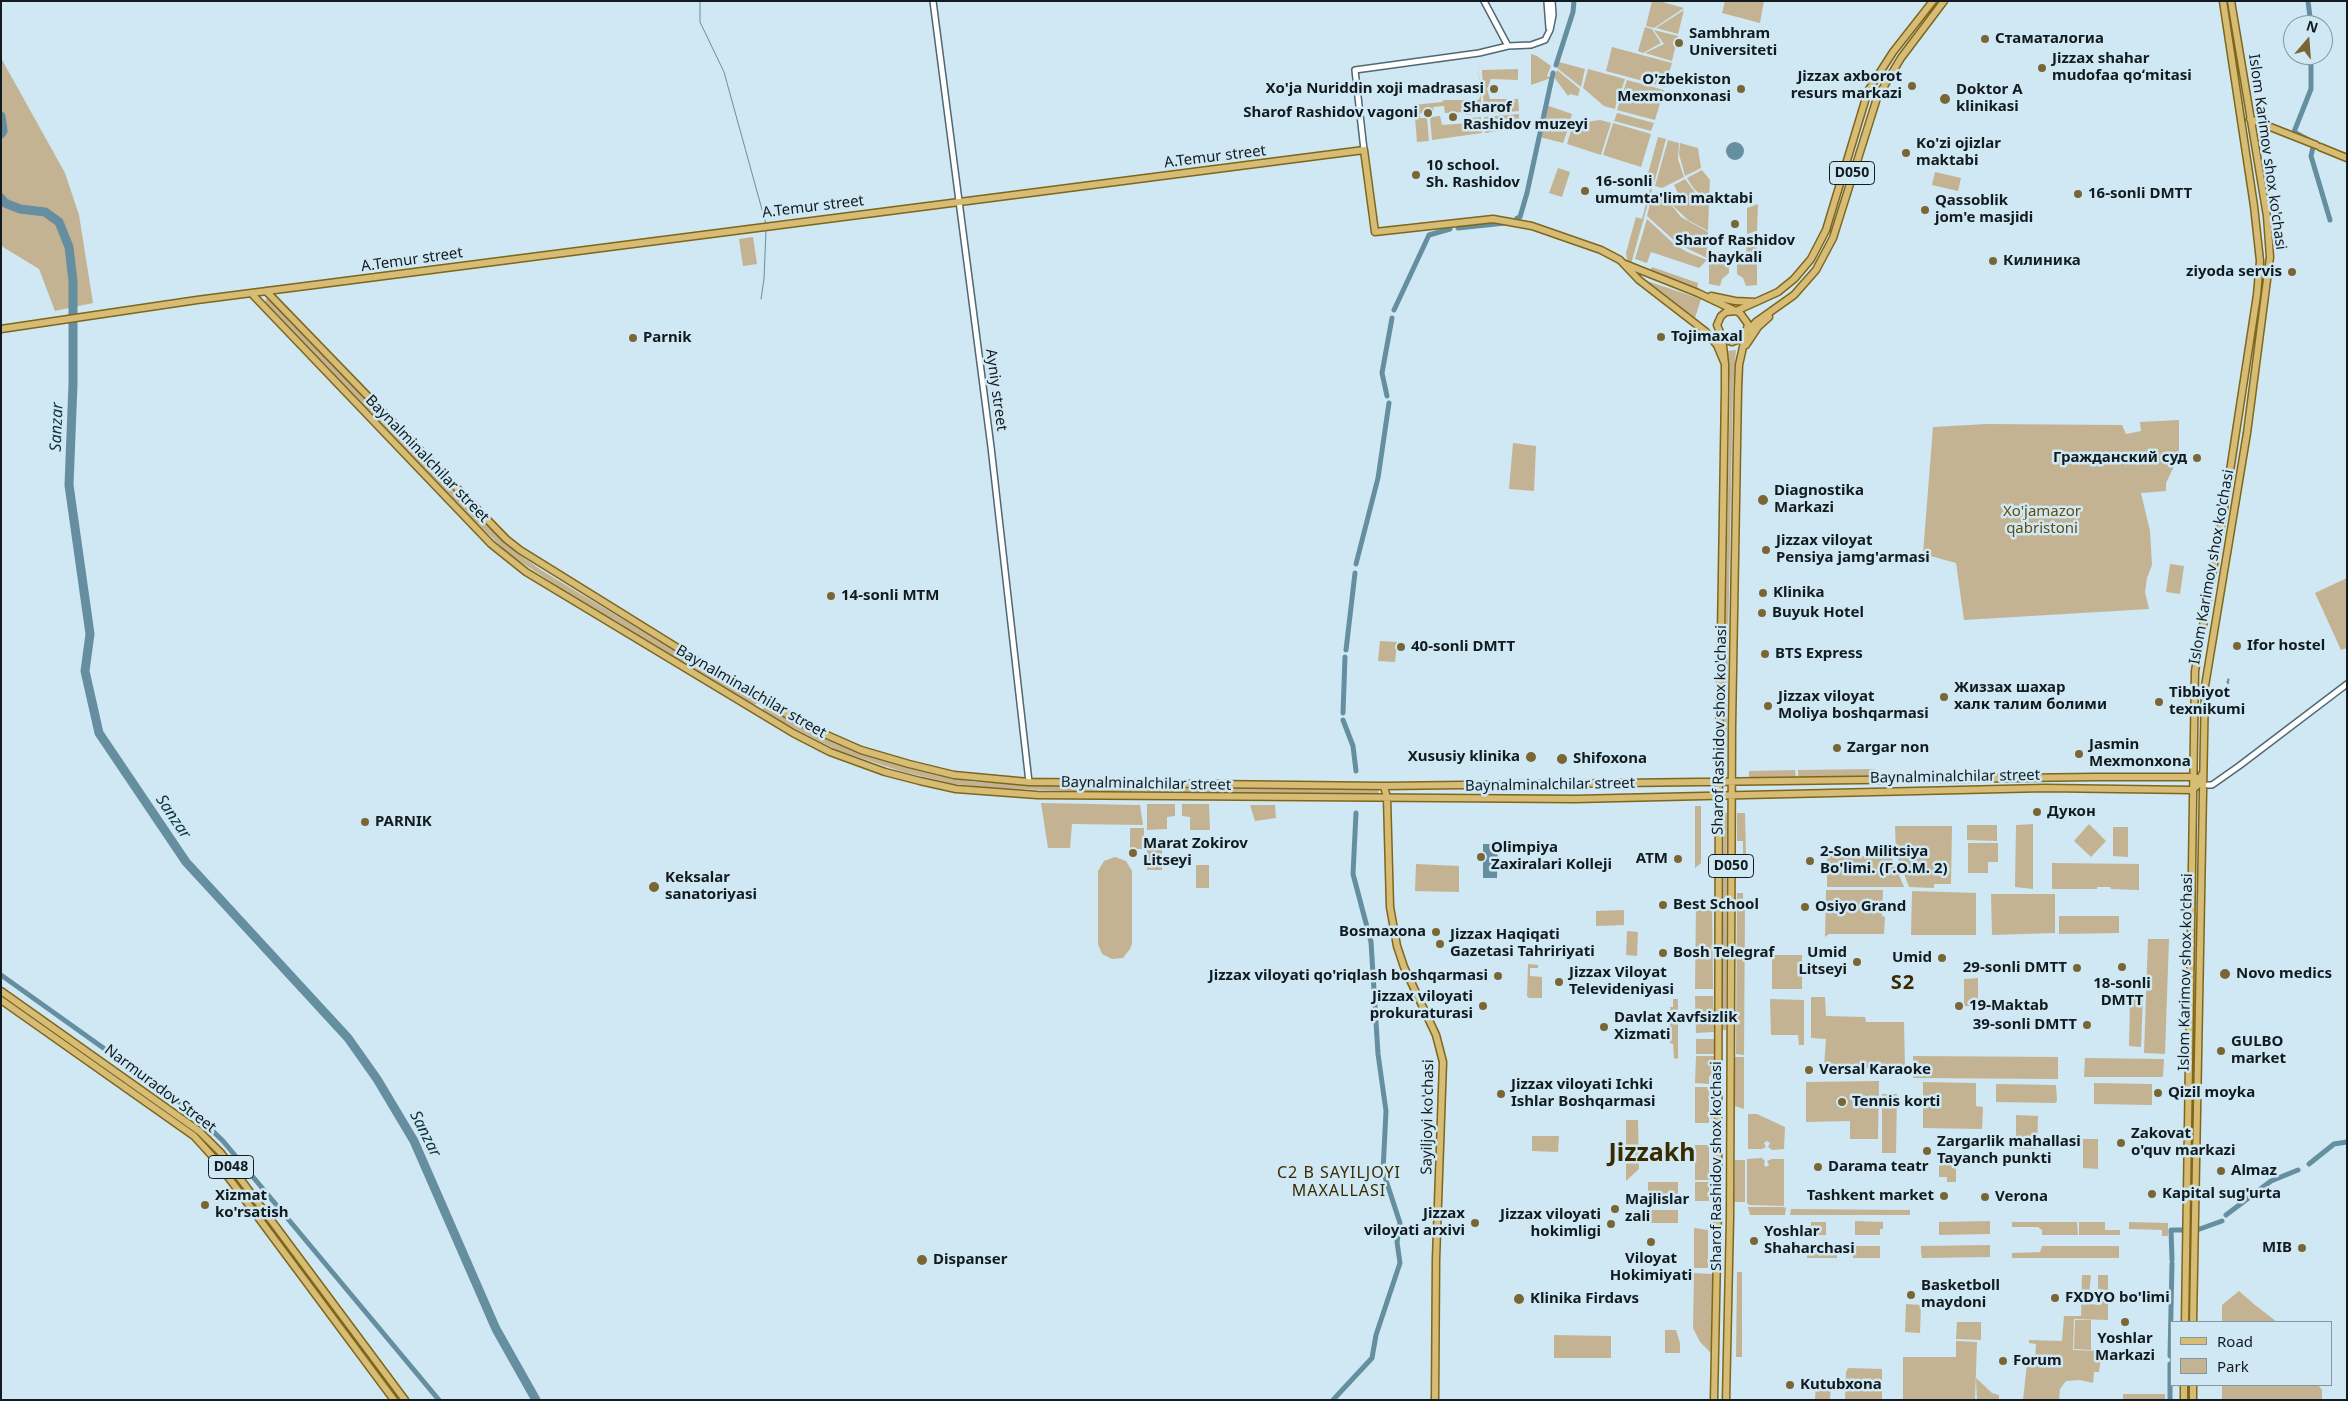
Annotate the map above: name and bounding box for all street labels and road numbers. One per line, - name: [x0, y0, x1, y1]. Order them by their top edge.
- street label: Islom Karimov shox ko'chasi: [2244, 53, 2290, 251]
- street label: A.Temur street: [1163, 142, 1267, 172]
- road number: D050: [1830, 162, 1874, 184]
- street label: A.Temur street: [761, 192, 865, 222]
- street label: A.Temur street: [360, 244, 464, 276]
- street label: Ayniy street: [981, 348, 1011, 432]
- street label: Baynalminalchilar street: [361, 391, 493, 527]
- street label: Islom Karimov shox ko'chasi: [2186, 468, 2238, 666]
- street label: Sharof Rashidov shox ko'chasi: [1709, 625, 1731, 835]
- street label: Baynalminalchilar street: [673, 642, 829, 742]
- street label: Baynalminalchilar street: [1870, 767, 2040, 787]
- street label: Baynalminalchilar street: [1061, 774, 1231, 794]
- street label: Baynalminalchilar street: [1465, 775, 1635, 795]
- road number: D050: [1708, 854, 1754, 878]
- street label: Islom Karimov shox ko'chasi: [2175, 873, 2197, 1071]
- street label: Narmuradov Street: [101, 1041, 219, 1137]
- street label: Sayiljoyi ko'chasi: [1418, 1059, 1438, 1175]
- street label: Sharof Rashidov shox ko'chasi: [1708, 1061, 1726, 1271]
- road number: D048: [208, 1156, 254, 1178]

